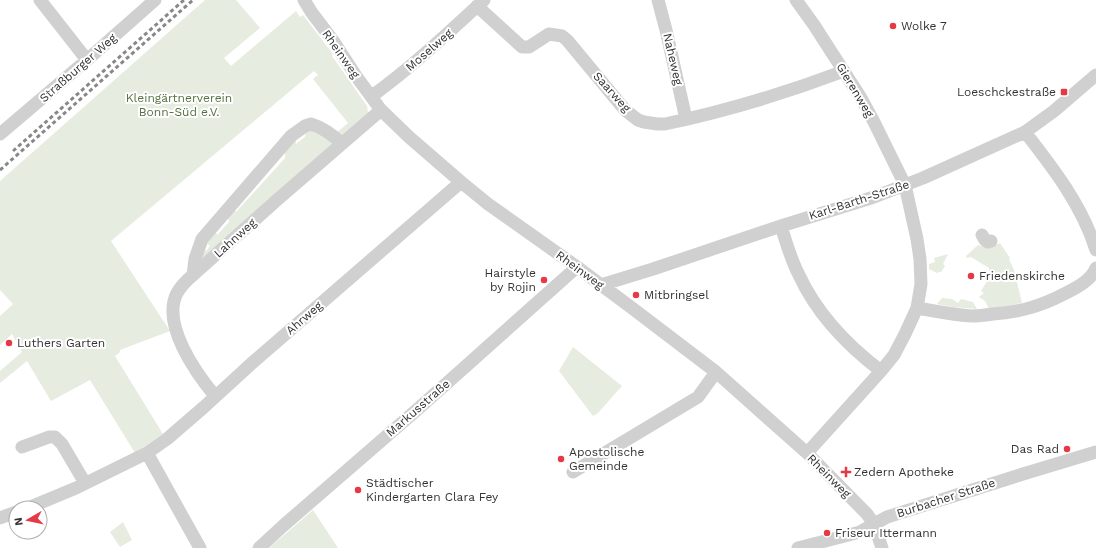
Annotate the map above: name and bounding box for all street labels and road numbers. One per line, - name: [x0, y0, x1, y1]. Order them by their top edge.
- street label: Moselweg: [403, 26, 456, 74]
- street label: Rheinweg: [319, 27, 363, 81]
- street label: Straßburger Weg: [37, 30, 120, 105]
- street label: Naheweg: [660, 32, 686, 87]
- street label: Gierenweg: [833, 60, 877, 120]
- street label: Saarweg: [590, 69, 634, 115]
- street label: Karl-Barth-Straße: [807, 177, 911, 223]
- street label: Lahnweg: [211, 215, 259, 261]
- street label: Rheinweg: [553, 248, 607, 292]
- street label: Ahrweg: [283, 298, 325, 338]
- street label: Markusstraße: [383, 377, 453, 439]
- street label: Rheinweg: [804, 451, 854, 501]
- street label: Burbacher Straße: [895, 475, 997, 521]

